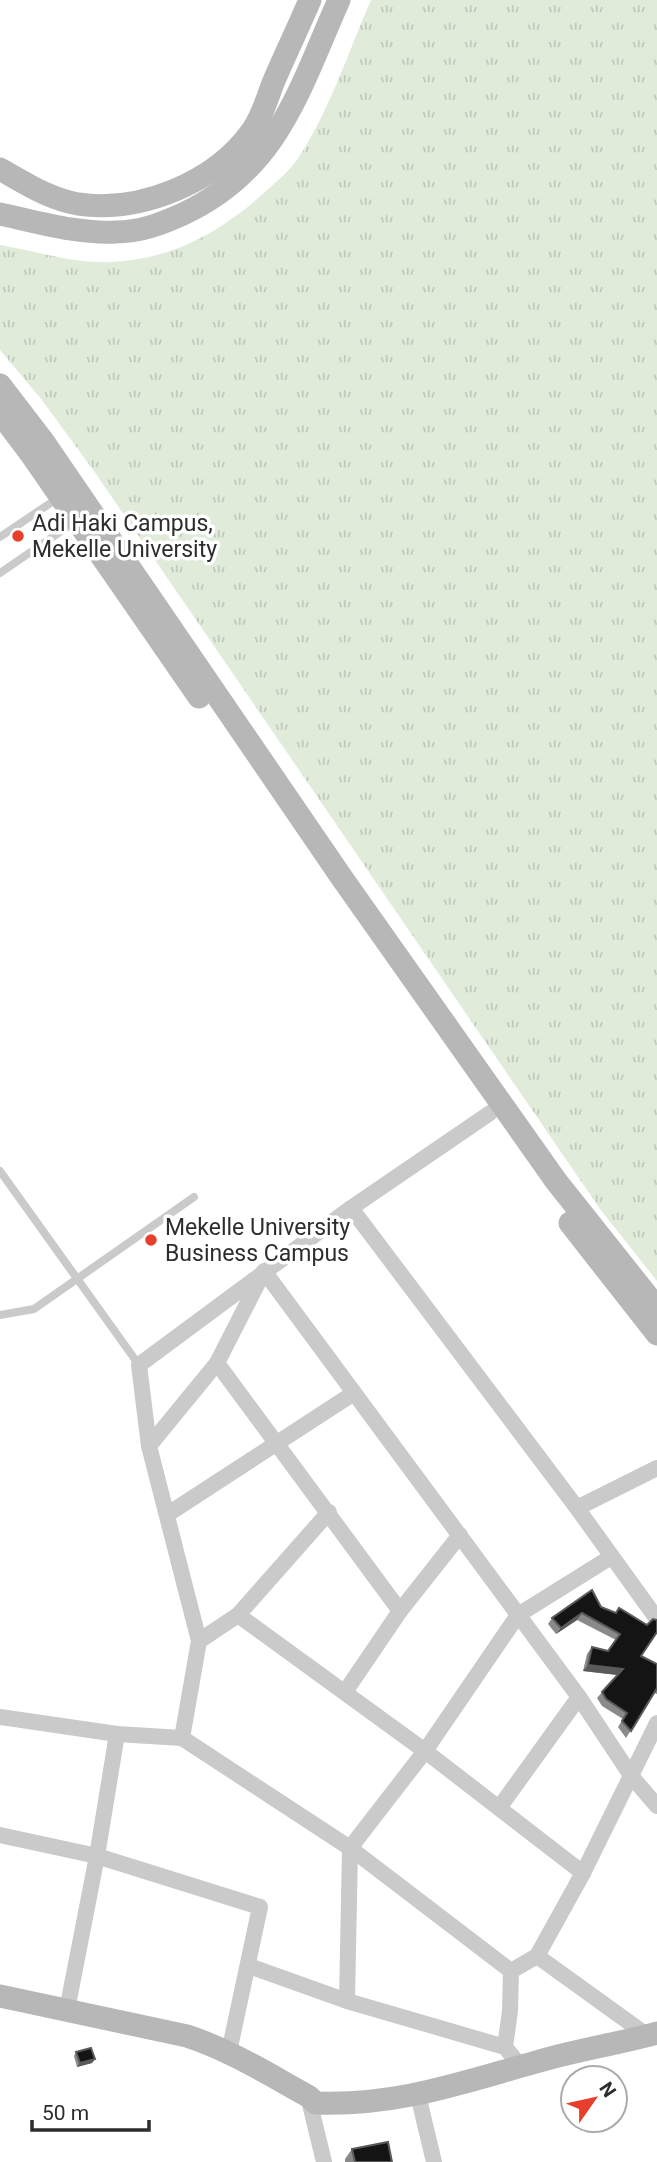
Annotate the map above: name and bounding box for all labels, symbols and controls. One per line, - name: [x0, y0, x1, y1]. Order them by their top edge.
- place label: Adi Haki Campus, Mekelle University: [32, 510, 217, 563]
- marker: Adi Haki Campus, Mekelle University: [10, 528, 26, 544]
- place label: Mekelle University Business Campus: [165, 1214, 350, 1267]
- marker: Mekelle University Business Campus: [143, 1232, 159, 1248]
- north arrow: [559, 2064, 629, 2134]
- text: N: [594, 2078, 621, 2102]
- scale bar: [32, 2088, 149, 2132]
- text: 50 m: [42, 2101, 89, 2125]

